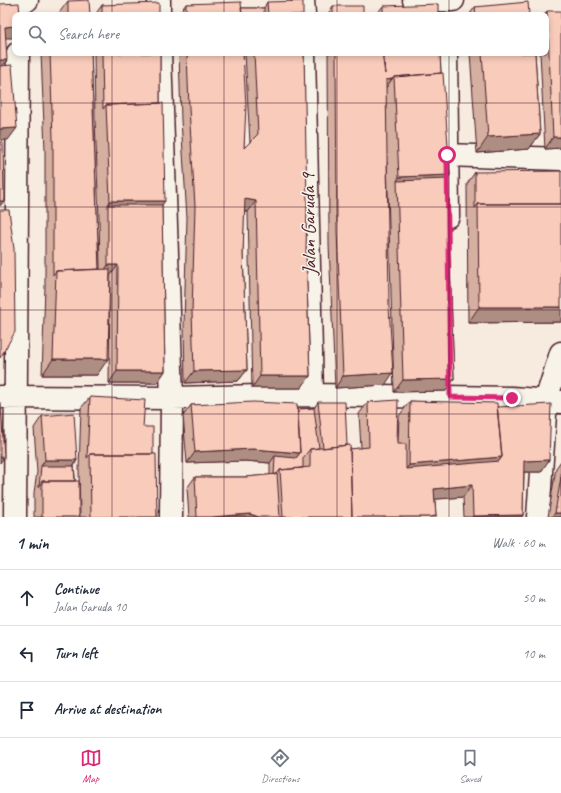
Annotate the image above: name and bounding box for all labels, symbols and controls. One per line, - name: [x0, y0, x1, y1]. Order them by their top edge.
- search box: [12, 12, 549, 56]
- icon: search: [26, 23, 48, 45]
- text: Search here: [58, 25, 119, 44]
- route start: [438, 146, 456, 164]
- street label: Jalan Garuda 9: [295, 171, 322, 276]
- route end: [503, 389, 521, 407]
- text: 1 min: [16, 533, 49, 554]
- text: Walk · 60 m: [492, 535, 545, 551]
- text: Continue: [54, 580, 99, 599]
- icon: ahead: [16, 587, 38, 609]
- text: 50 m: [523, 590, 545, 606]
- text: Jalan Garuda 10: [54, 599, 126, 615]
- icon: left: [16, 643, 38, 665]
- text: Turn left: [54, 644, 97, 663]
- text: 10 m: [523, 646, 545, 662]
- icon: arrive: [16, 699, 38, 721]
- text: Arrive at destination: [54, 700, 161, 719]
- tab: Map: [80, 747, 102, 785]
- tab: Directions: [261, 747, 300, 785]
- tab: Saved: [459, 747, 481, 785]

